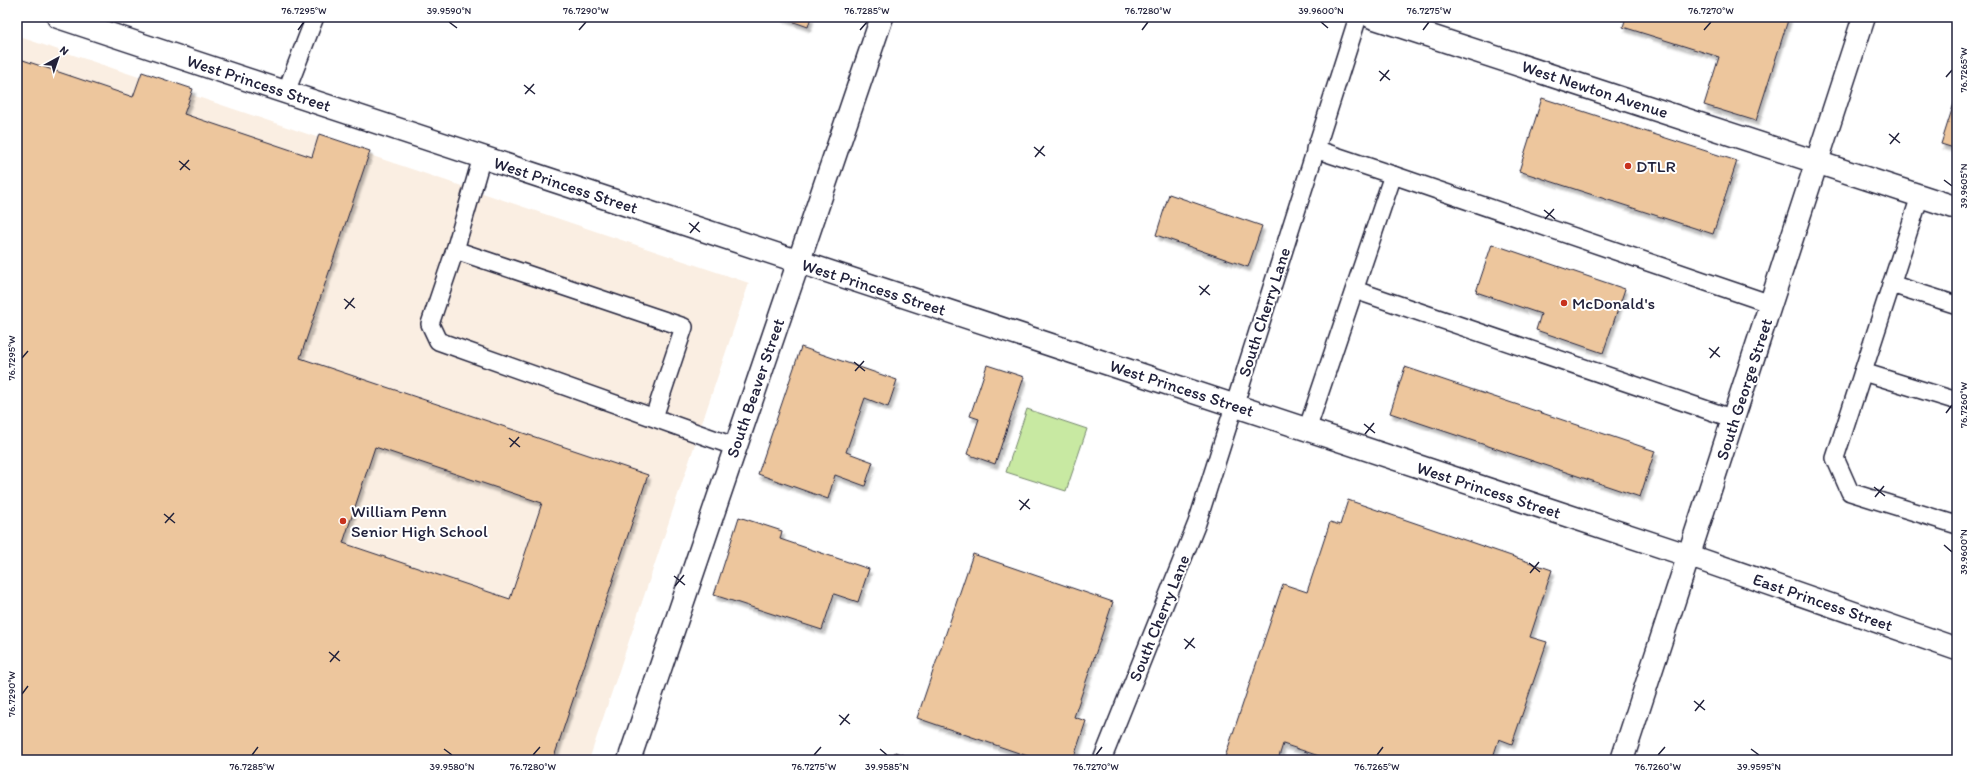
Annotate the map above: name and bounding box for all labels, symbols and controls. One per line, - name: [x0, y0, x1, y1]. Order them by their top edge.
- text: 76.7295°W: [282, 4, 327, 17]
- text: 39.9590°N: [427, 4, 472, 17]
- text: 76.7290°W: [563, 4, 609, 17]
- text: 76.7285°W: [844, 4, 890, 17]
- text: 76.7280°W: [1125, 4, 1171, 17]
- text: 39.9600°N: [1298, 4, 1344, 17]
- text: 76.7275°W: [1407, 4, 1452, 17]
- text: 76.7270°W: [1688, 4, 1734, 17]
- north arrow: [38, 38, 78, 78]
- text: N: [57, 43, 71, 58]
- text: 76.7265°W: [1957, 47, 1970, 92]
- street label: West Princess Street: [184, 50, 334, 116]
- street label: West Newton Avenue: [1519, 56, 1671, 122]
- street label: West Princess Street: [491, 152, 641, 218]
- place label: DTLR: [1636, 156, 1676, 176]
- marker: DTLR: [1623, 161, 1633, 171]
- text: 39.9605°N: [1957, 163, 1970, 208]
- street label: South Cherry Lane: [1234, 245, 1294, 379]
- street label: West Princess Street: [799, 254, 949, 320]
- place label: McDonald's: [1572, 293, 1655, 313]
- marker: McDonald's: [1559, 298, 1569, 308]
- street label: South Beaver Street: [722, 316, 788, 460]
- street label: South George Street: [1712, 316, 1776, 462]
- text: 76.7295°W: [5, 335, 18, 380]
- street label: West Princess Street: [1107, 355, 1257, 421]
- text: 76.7260°W: [1957, 382, 1970, 428]
- street label: West Princess Street: [1414, 457, 1564, 523]
- place label: William Penn Senior High School: [351, 501, 488, 541]
- marker: William Penn Senior High School: [338, 516, 348, 526]
- text: 39.9600°N: [1957, 529, 1970, 575]
- street label: South Cherry Lane: [1124, 552, 1194, 684]
- street label: East Princess Street: [1750, 569, 1896, 635]
- text: 76.7290°W: [5, 671, 18, 717]
- text: 76.7285°W: [229, 760, 275, 773]
- text: 39.9580°N: [430, 760, 475, 773]
- text: 76.7280°W: [510, 760, 556, 773]
- text: 76.7275°W: [792, 760, 837, 773]
- text: 39.9585°N: [865, 760, 909, 773]
- text: 76.7270°W: [1073, 760, 1119, 773]
- text: 76.7265°W: [1355, 760, 1400, 773]
- text: 76.7260°W: [1635, 760, 1681, 773]
- text: 39.9595°N: [1737, 760, 1781, 773]

